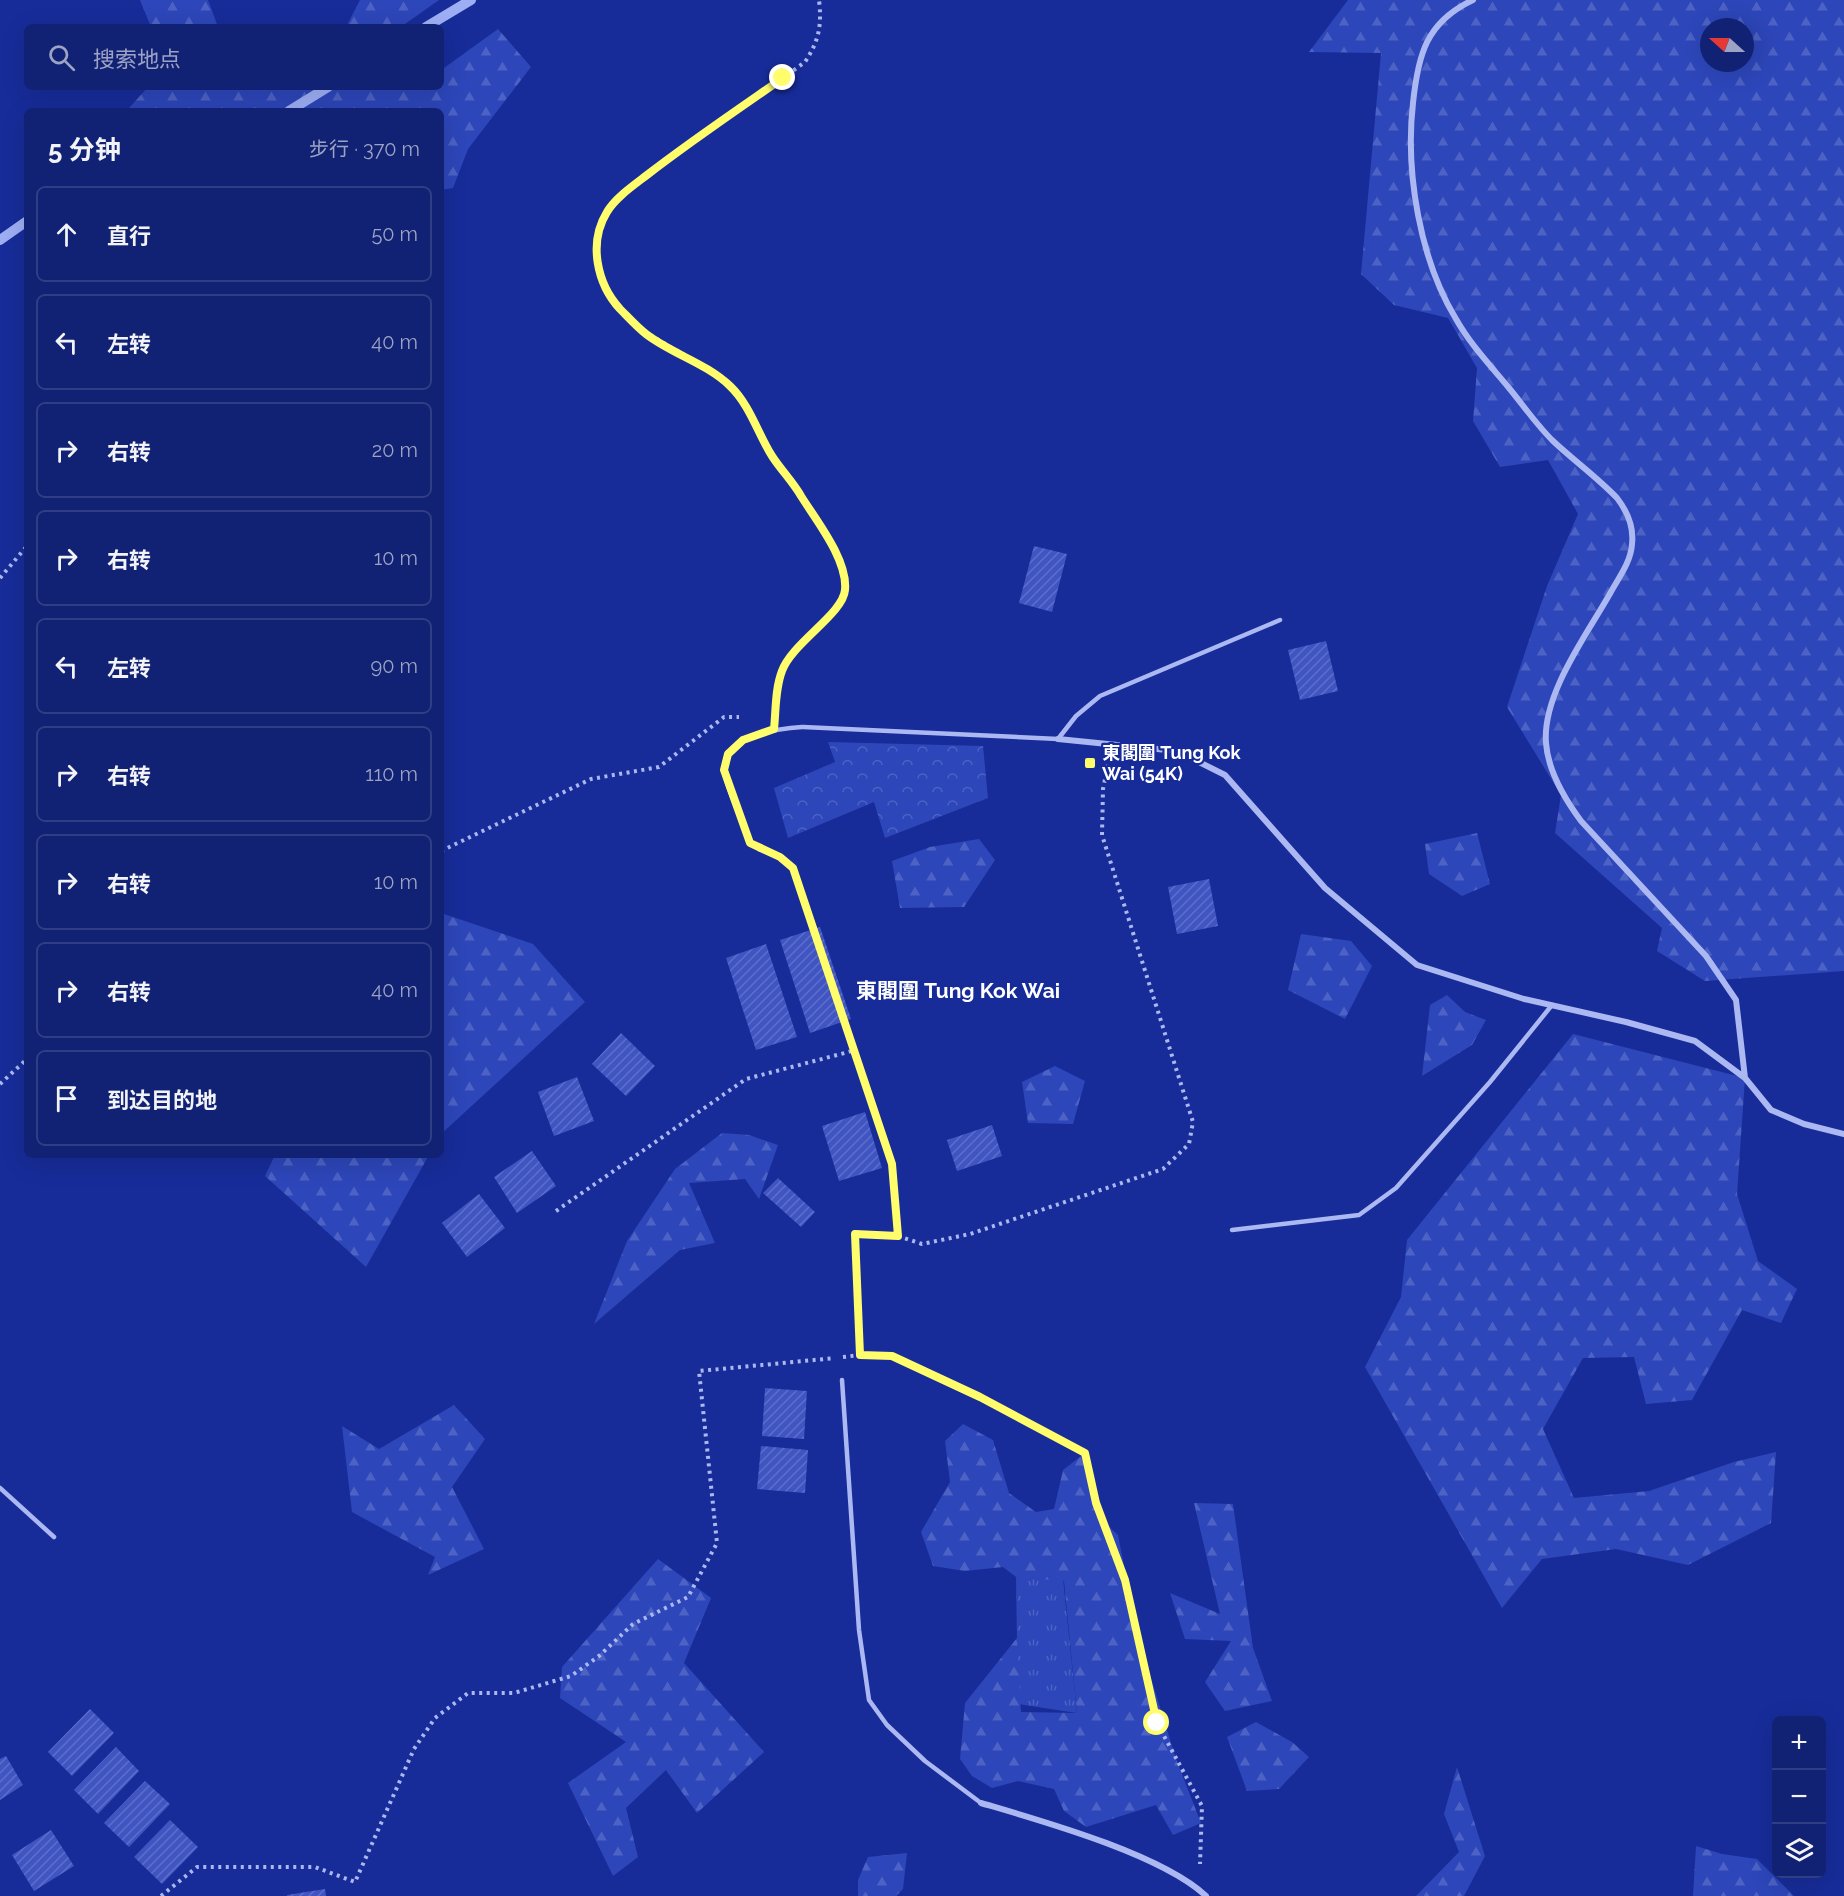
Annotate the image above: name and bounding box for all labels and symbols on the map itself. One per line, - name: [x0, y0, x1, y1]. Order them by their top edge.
- north arrow: [1700, 18, 1754, 72]
- route end: [769, 64, 795, 90]
- place label: 東閣圍 Tung Kok Wai (54K): [1102, 742, 1241, 784]
- marker: 東閣圍 Tung Kok Wai (54K): [1083, 756, 1097, 770]
- district label: 東閣圍 Tung Kok Wai: [856, 978, 1060, 1003]
- route start: [1143, 1709, 1169, 1735]

